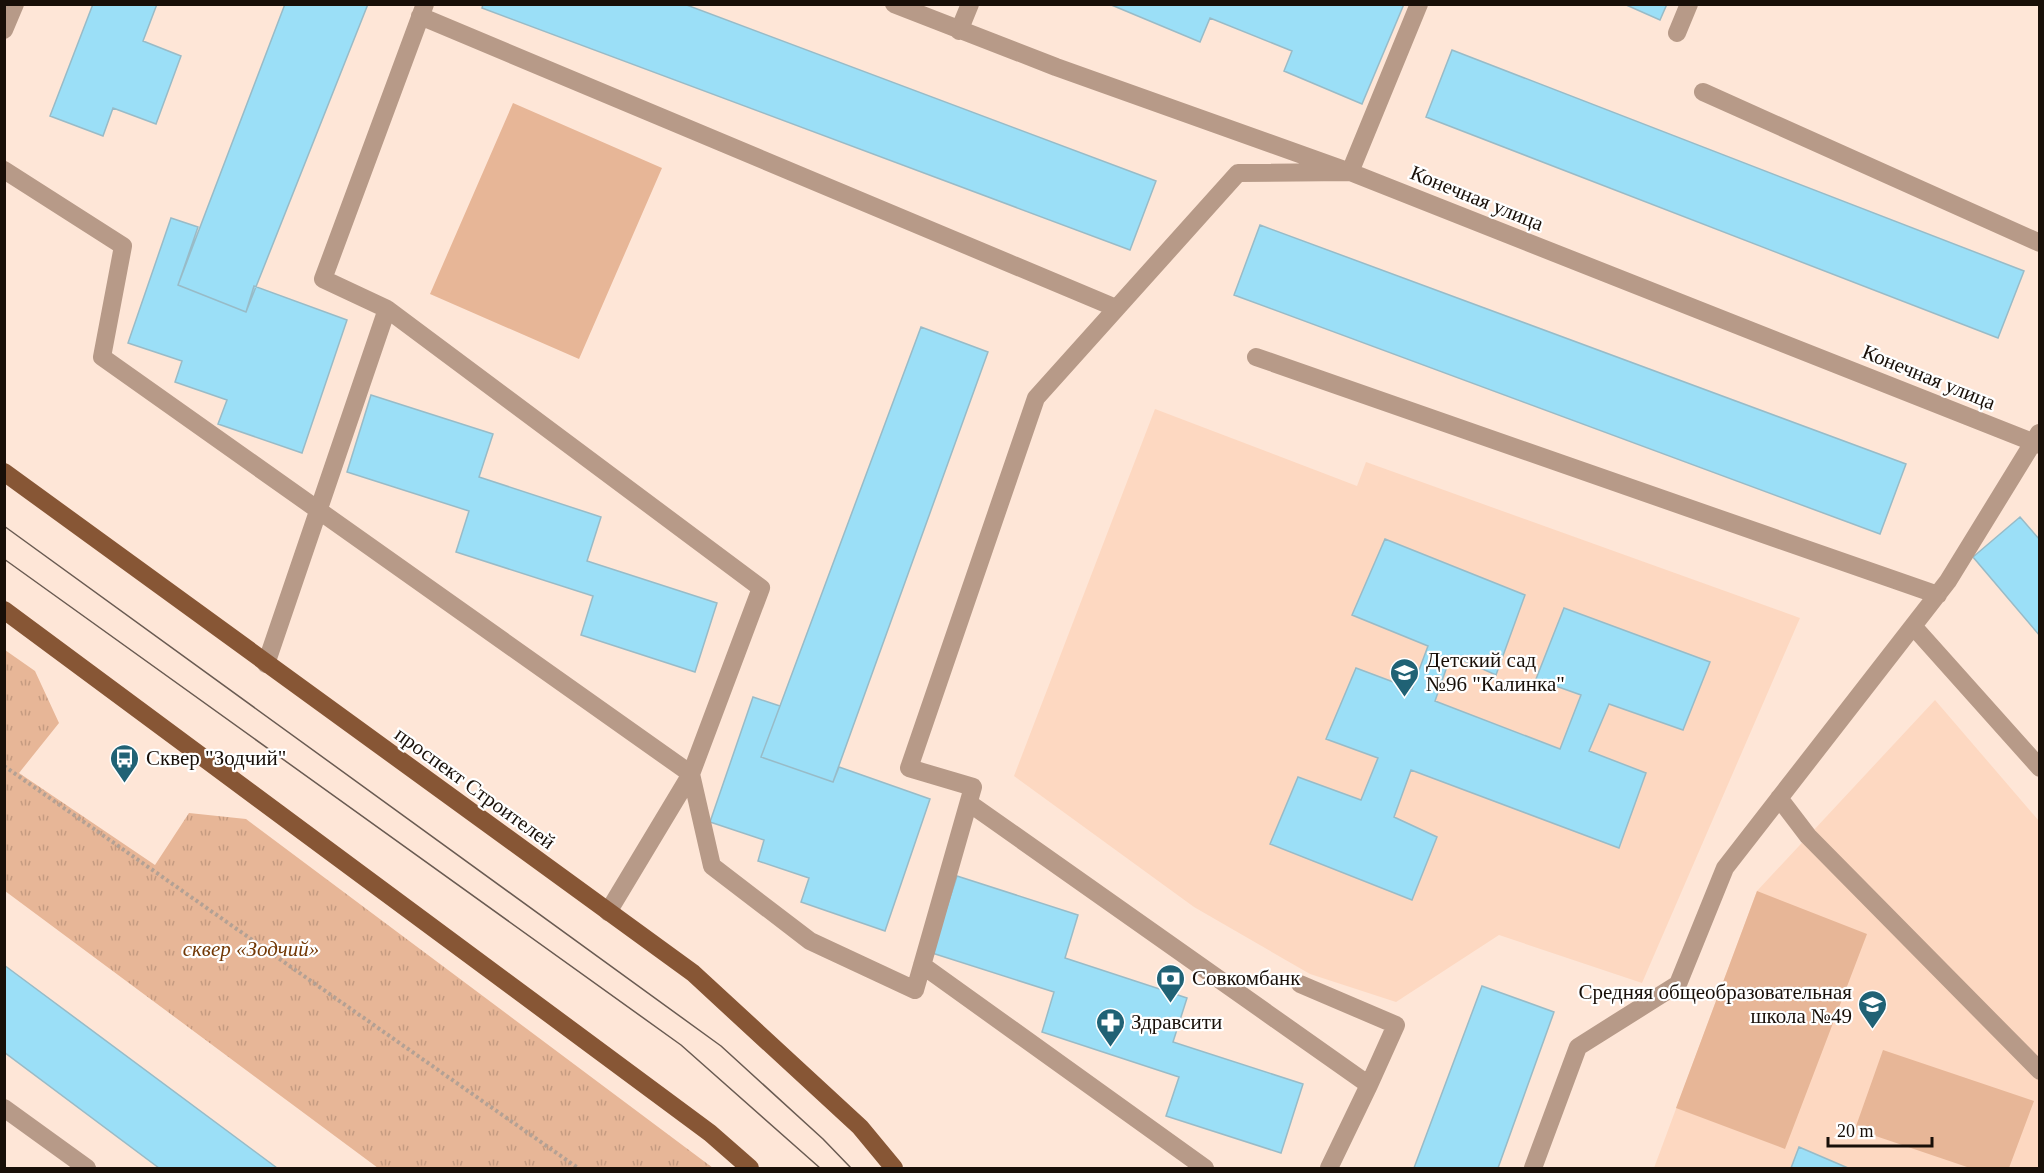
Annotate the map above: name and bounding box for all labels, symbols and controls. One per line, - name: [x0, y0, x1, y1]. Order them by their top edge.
- street label: Конечная улица: [1407, 160, 1548, 236]
- street label: Конечная улица: [1859, 339, 2000, 415]
- place label: Детский сад №96 "Калинка": [1426, 648, 1565, 696]
- school or university icon: Детский сад №96 "Калинка": [1389, 656, 1421, 698]
- street label: проспект Строителей: [390, 722, 560, 854]
- bus stop icon: Сквер "Зодчий": [109, 742, 141, 784]
- place label: Сквер "Зодчий": [146, 746, 286, 770]
- park label: сквер «Зодчий»: [183, 937, 319, 961]
- bank icon: Совкомбанк: [1155, 962, 1187, 1004]
- place label: Совкомбанк: [1192, 966, 1301, 990]
- place label: Средняя общеобразовательная школа №49: [1578, 980, 1852, 1028]
- school or university icon: Средняя общеобразовательная школа №49: [1857, 988, 1889, 1030]
- pharmacy icon: Здравсити: [1094, 1006, 1126, 1048]
- place label: Здравсити: [1131, 1010, 1222, 1034]
- scale bar: [1828, 1110, 1932, 1148]
- text: 20 m: [1837, 1121, 1874, 1141]

